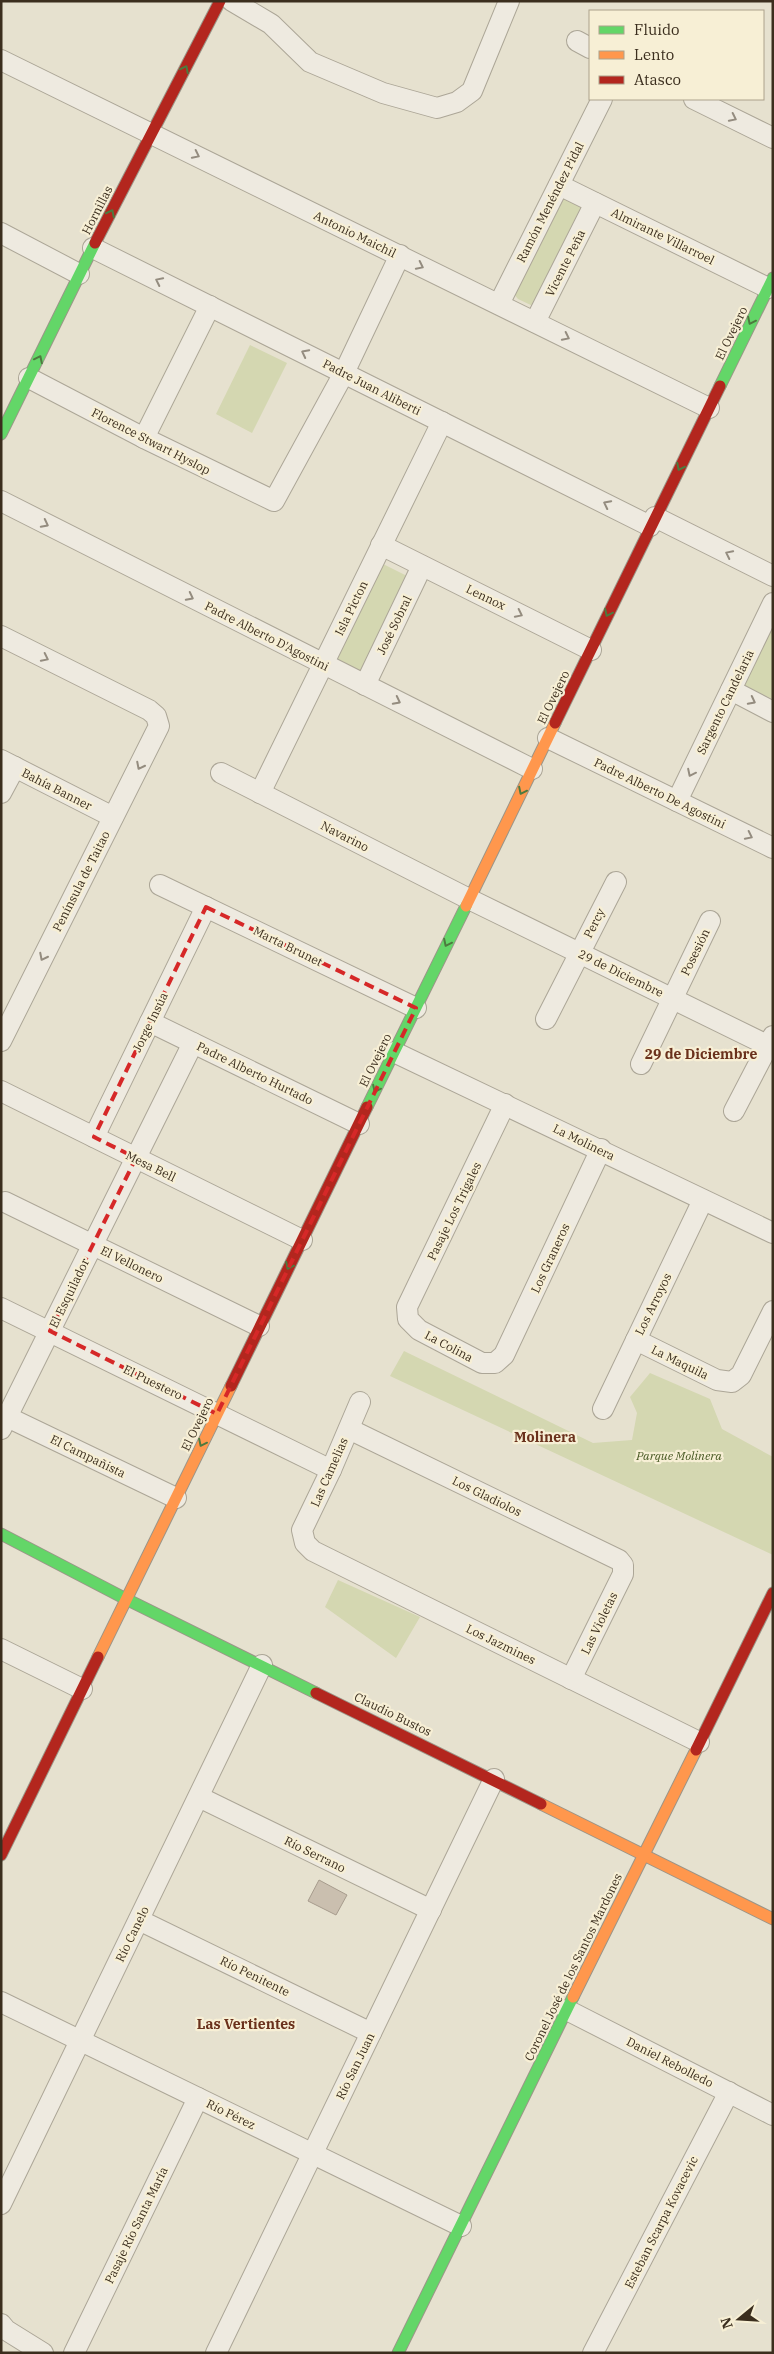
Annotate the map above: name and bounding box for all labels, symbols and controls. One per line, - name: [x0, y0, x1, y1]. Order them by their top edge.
- legend: [589, 10, 764, 100]
- text: Fluido: [634, 20, 679, 39]
- text: Lento: [634, 45, 674, 64]
- one-way arrow: [179, 65, 189, 74]
- text: Atasco: [634, 70, 681, 89]
- one-way arrow: [728, 112, 737, 122]
- street label: Ramón Menéndez Pidal: [513, 139, 587, 265]
- one-way arrow: [191, 149, 200, 159]
- street label: Hornillas: [78, 183, 116, 237]
- street label: Almirante Villarroel: [609, 205, 717, 268]
- street label: Antonio Maichil: [311, 208, 399, 261]
- one-way arrow: [105, 209, 115, 218]
- street label: Vicente Peña: [542, 227, 588, 299]
- one-way arrow: [415, 259, 424, 270]
- one-way arrow: [156, 277, 165, 287]
- street label: El Ovejero: [712, 304, 750, 362]
- one-way arrow: [748, 316, 758, 325]
- one-way arrow: [561, 331, 570, 341]
- one-way arrow: [301, 349, 310, 359]
- one-way arrow: [32, 355, 43, 364]
- street label: Padre Juan Aliberti: [320, 356, 424, 418]
- street label: Florence Stwart Hyslop: [89, 404, 213, 478]
- one-way arrow: [675, 462, 686, 471]
- one-way arrow: [603, 500, 612, 510]
- one-way arrow: [40, 517, 49, 528]
- one-way arrow: [725, 550, 734, 560]
- street label: Isla Picton: [331, 578, 371, 638]
- street label: Lennox: [464, 581, 508, 613]
- one-way arrow: [185, 591, 194, 601]
- street label: José Sobral: [373, 593, 415, 657]
- street label: Padre Alberto D'Agostini: [202, 598, 332, 674]
- one-way arrow: [514, 608, 523, 618]
- one-way arrow: [604, 608, 615, 617]
- street label: Sargento Candelaria: [693, 647, 757, 757]
- one-way arrow: [40, 652, 49, 662]
- street label: El Ovejero: [534, 668, 572, 726]
- one-way arrow: [392, 695, 401, 705]
- one-way arrow: [746, 695, 755, 705]
- street label: Padre Alberto De Agostini: [592, 755, 729, 832]
- one-way arrow: [136, 760, 146, 769]
- street label: Bahía Banner: [19, 765, 95, 813]
- one-way arrow: [687, 768, 697, 777]
- one-way arrow: [518, 786, 528, 795]
- street label: Navarino: [318, 818, 372, 855]
- street label: Península de Taitao: [49, 828, 113, 934]
- one-way arrow: [744, 830, 753, 841]
- street label: Percy: [580, 905, 608, 940]
- street label: Marta Brunet: [251, 923, 325, 969]
- street label: Posesión: [677, 926, 713, 978]
- one-way arrow: [443, 938, 454, 947]
- street label: 29 de Diciembre: [576, 946, 666, 1000]
- one-way arrow: [39, 952, 49, 961]
- street label: Jorge Insúa: [129, 989, 171, 1054]
- street label: El Ovejero: [356, 1031, 394, 1089]
- street label: Padre Alberto Hurtado: [194, 1038, 316, 1108]
- district label: 29 de Diciembre: [645, 1045, 757, 1063]
- one-way arrow: [372, 1084, 382, 1093]
- street label: La Molinera: [551, 1121, 618, 1164]
- street label: Mesa Bell: [124, 1147, 179, 1185]
- street label: Pasaje Los Trigales: [424, 1159, 484, 1263]
- street label: Los Graneros: [527, 1221, 573, 1295]
- street label: El Vellonero: [98, 1242, 166, 1286]
- street label: El Esquilador: [46, 1255, 93, 1330]
- one-way arrow: [285, 1261, 295, 1270]
- street label: Los Arroyos: [632, 1270, 674, 1337]
- street label: La Colina: [422, 1327, 476, 1365]
- street label: La Maquila: [649, 1342, 712, 1383]
- street label: El Puestero: [121, 1361, 185, 1403]
- street label: El Ovejero: [178, 1395, 216, 1453]
- district label: Molinera: [514, 1428, 576, 1446]
- street label: El Campañista: [48, 1431, 128, 1481]
- street label: Las Camelias: [307, 1435, 351, 1509]
- one-way arrow: [199, 1438, 209, 1447]
- park label: Parque Molinera: [635, 1448, 722, 1463]
- street label: Los Gladiolos: [450, 1473, 524, 1519]
- street label: Las Violetas: [578, 1589, 621, 1657]
- street label: Los Jazmines: [464, 1621, 538, 1667]
- street label: Claudio Bustos: [352, 1689, 434, 1739]
- street label: Río Serrano: [282, 1833, 348, 1875]
- street label: Coronel José de los Santos Mardones: [521, 1871, 625, 2063]
- street label: Río Canelo: [112, 1904, 152, 1964]
- street label: Río Penitente: [218, 1953, 292, 1999]
- district label: Las Vertientes: [197, 2015, 295, 2033]
- street label: Río San Juan: [332, 2030, 378, 2102]
- street label: Daniel Rebolledo: [624, 2034, 716, 2090]
- street label: Río Pérez: [204, 2096, 258, 2132]
- street label: Esteban Scarpa Kovacevic: [621, 2153, 701, 2291]
- street label: Pasaje Río Santa María: [101, 2164, 171, 2286]
- north arrow: [714, 2294, 764, 2344]
- text: N: [716, 2315, 737, 2331]

